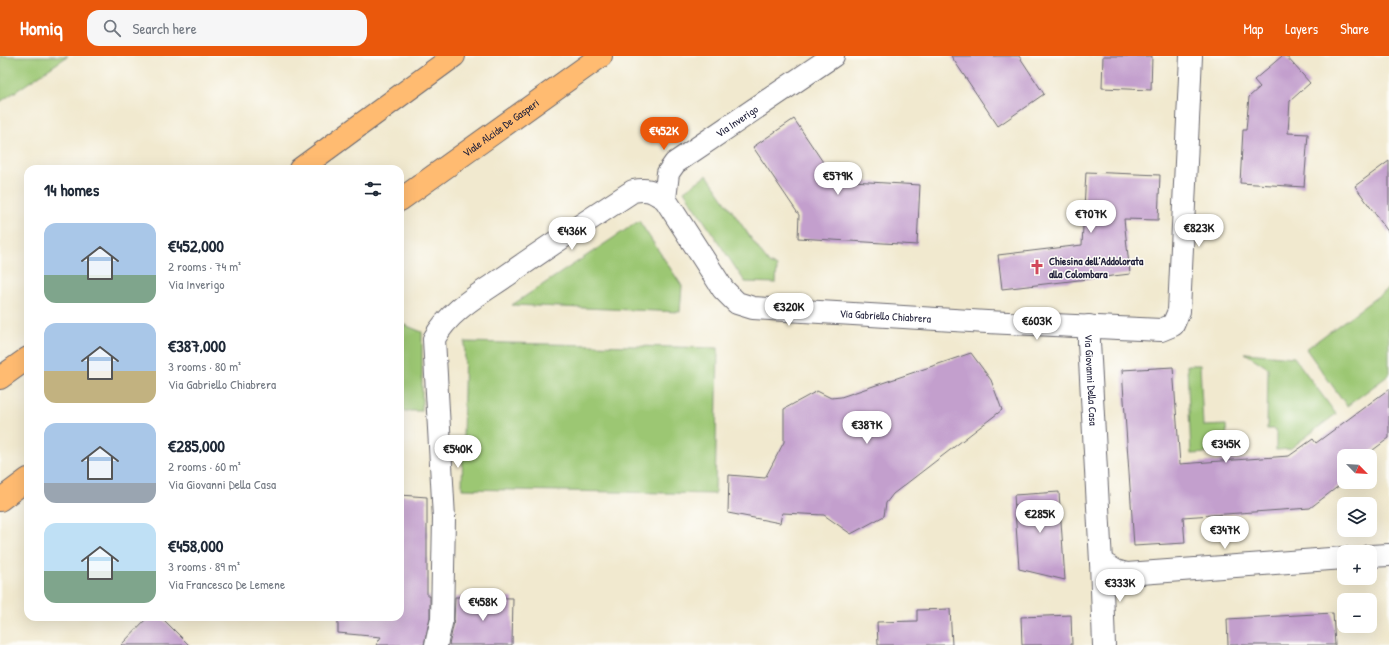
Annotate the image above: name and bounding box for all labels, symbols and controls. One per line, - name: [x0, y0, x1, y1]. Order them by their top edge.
- search box: [87, 10, 367, 46]
- text: Homiq: [20, 15, 63, 41]
- icon: search: [101, 17, 123, 39]
- text: Search here: [133, 18, 197, 39]
- text: Map: [1243, 19, 1263, 38]
- text: Layers: [1285, 19, 1318, 38]
- text: Share: [1340, 19, 1369, 38]
- street label: Viale Alcide De Gasperi: [460, 96, 542, 160]
- street label: Via Inverigo: [713, 102, 761, 140]
- pin: €452K: [636, 117, 692, 151]
- text: €452K: [649, 121, 679, 139]
- pin: €579K: [810, 162, 866, 196]
- text: €579K: [823, 166, 853, 184]
- text: 14 homes: [44, 178, 99, 201]
- icon: filters: [362, 178, 384, 200]
- pin: €707K: [1063, 200, 1119, 234]
- text: €707K: [1075, 204, 1107, 222]
- pin: €823K: [1171, 214, 1227, 248]
- pin: €436K: [544, 217, 600, 251]
- text: €823K: [1184, 218, 1214, 236]
- text: €436K: [558, 221, 586, 239]
- text: €452,000: [168, 234, 224, 257]
- icon: home: [76, 239, 124, 287]
- place label: Chiesina dell’Addolorata alla Colombara: [1049, 254, 1144, 281]
- text: 2 rooms · 74 m²: [168, 257, 241, 275]
- church icon: Chiesina dell’Addolorata alla Colombara: [1028, 258, 1046, 276]
- text: Via Inverigo: [168, 275, 225, 293]
- pin: €320K: [761, 293, 817, 327]
- text: €320K: [774, 297, 804, 315]
- street label: Via Gabriello Chiabrera: [839, 306, 932, 326]
- pin: €603K: [1009, 307, 1065, 341]
- text: €603K: [1022, 311, 1052, 329]
- text: €387,000: [168, 334, 226, 357]
- street label: Via Giovanni Della Casa: [1082, 334, 1101, 427]
- icon: home: [76, 339, 124, 387]
- text: 3 rooms · 80 m²: [168, 357, 241, 375]
- text: Via Gabriello Chiabrera: [168, 375, 276, 393]
- pin: €387K: [839, 411, 895, 445]
- text: €387K: [852, 415, 882, 433]
- pin: €345K: [1198, 430, 1254, 464]
- text: €285,000: [168, 434, 225, 457]
- text: €345K: [1211, 434, 1241, 452]
- pin: €540K: [430, 435, 486, 469]
- icon: home: [76, 439, 124, 487]
- text: €540K: [443, 439, 473, 457]
- north arrow: [1337, 449, 1377, 489]
- map controls: [1337, 449, 1377, 633]
- text: 2 rooms · 60 m²: [168, 457, 241, 475]
- text: Via Giovanni Della Casa: [168, 475, 276, 493]
- button: layers: [1337, 497, 1377, 537]
- pin: €285K: [1012, 500, 1068, 534]
- text: €285K: [1025, 504, 1055, 522]
- pin: €347K: [1197, 516, 1253, 550]
- text: €347K: [1210, 520, 1240, 538]
- text: €458,000: [168, 534, 223, 557]
- icon: home: [76, 539, 124, 587]
- button: +: [1337, 545, 1377, 585]
- text: 3 rooms · 89 m²: [168, 557, 240, 575]
- pin: €333K: [1092, 569, 1148, 603]
- text: €333K: [1105, 573, 1135, 591]
- text: Via Francesco De Lemene: [168, 575, 285, 593]
- pin: €458K: [455, 588, 511, 622]
- text: €458K: [468, 592, 498, 610]
- button: −: [1337, 593, 1377, 633]

